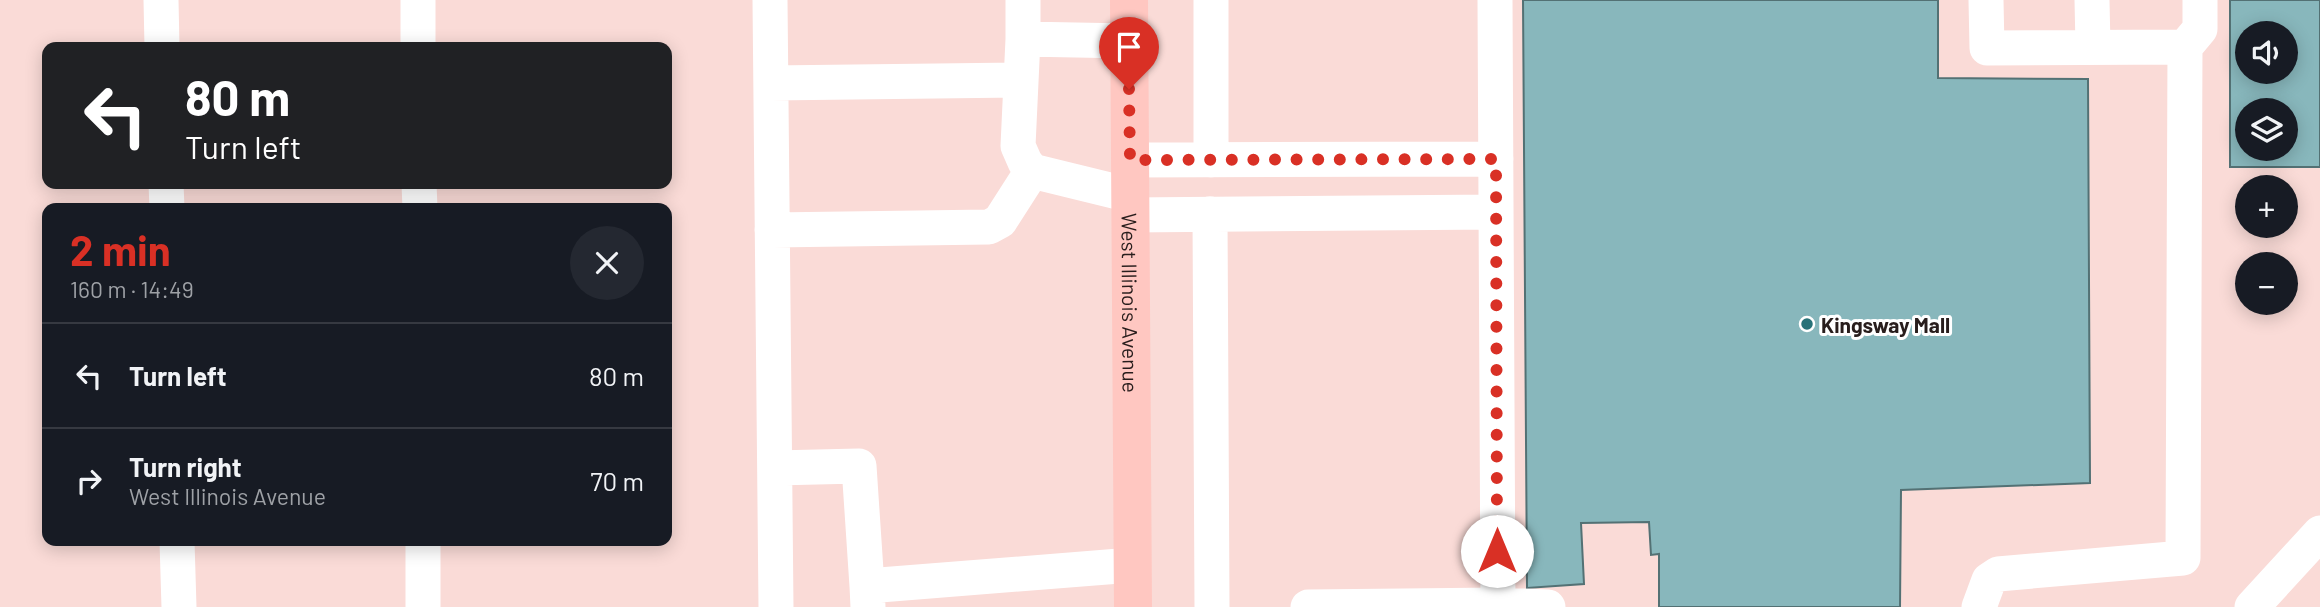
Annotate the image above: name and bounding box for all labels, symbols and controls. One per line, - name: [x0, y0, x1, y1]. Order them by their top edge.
- pin: [1099, 17, 1159, 89]
- map controls: [2235, 21, 2298, 315]
- button: sound: [2235, 21, 2298, 84]
- icon: arrive: [1110, 28, 1148, 66]
- text: 80 m: [185, 67, 290, 126]
- icon: left: [70, 70, 161, 161]
- button: layers: [2235, 98, 2298, 161]
- text: Turn left: [185, 127, 302, 165]
- button: +: [2235, 175, 2298, 238]
- street label: West Illinois Avenue: [1118, 213, 1144, 393]
- text: 2 min: [70, 224, 171, 274]
- button: close: [570, 226, 644, 300]
- button: −: [2235, 252, 2298, 315]
- text: 160 m · 14:49: [70, 275, 194, 303]
- place label: Kingsway Mall: [1821, 312, 1950, 337]
- marker: Kingsway Mall: [1799, 316, 1815, 332]
- icon: left: [70, 357, 108, 395]
- text: Turn left: [129, 360, 227, 391]
- text: 80 m: [589, 360, 644, 391]
- text: Turn right: [129, 451, 242, 482]
- icon: right: [70, 462, 108, 500]
- text: 70 m: [590, 465, 644, 496]
- text: West Illinois Avenue: [129, 482, 326, 510]
- position arrow: [1460, 514, 1534, 588]

